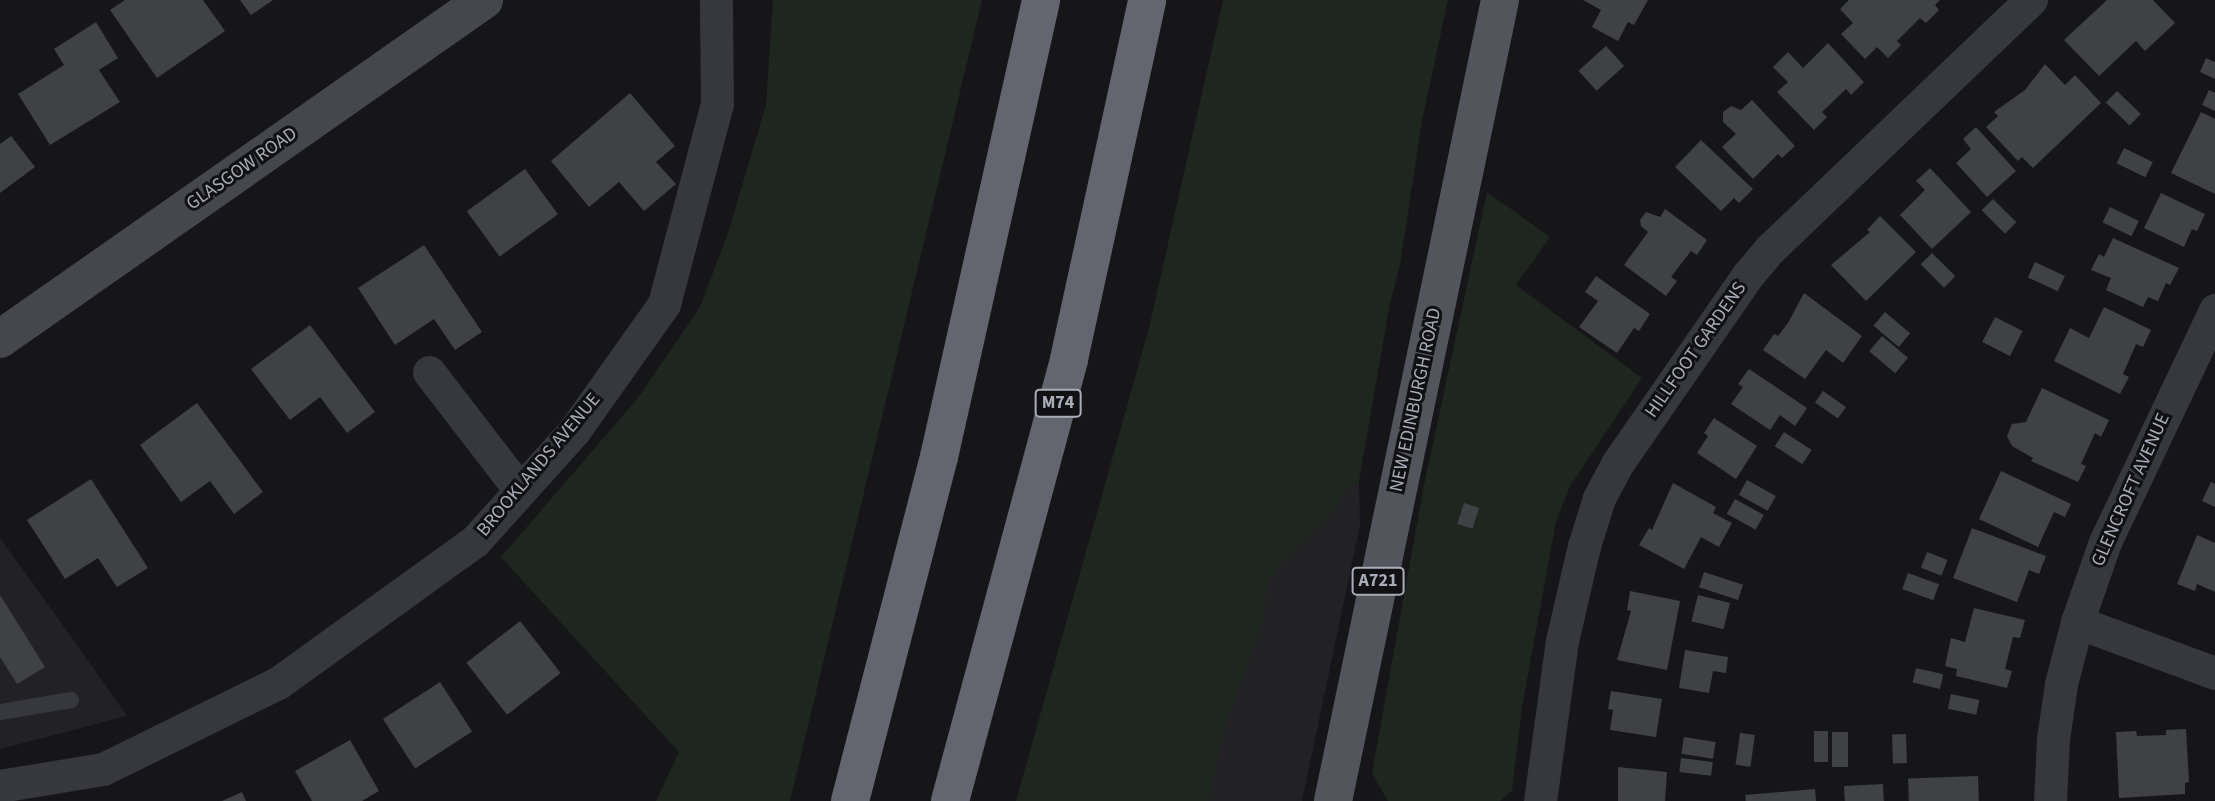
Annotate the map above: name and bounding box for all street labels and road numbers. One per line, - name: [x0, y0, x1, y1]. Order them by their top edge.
- street label: GLASGOW ROAD: [182, 122, 302, 216]
- street label: HILLFOOT GARDENS: [1641, 278, 1751, 422]
- street label: NEW EDINBURGH ROAD: [1385, 306, 1447, 494]
- road number: M74: [1034, 388, 1082, 418]
- street label: BROOKLANDS AVENUE: [472, 389, 606, 541]
- street label: GLENCROFT AVENUE: [2087, 410, 2175, 570]
- road number: A721: [1350, 566, 1406, 596]

